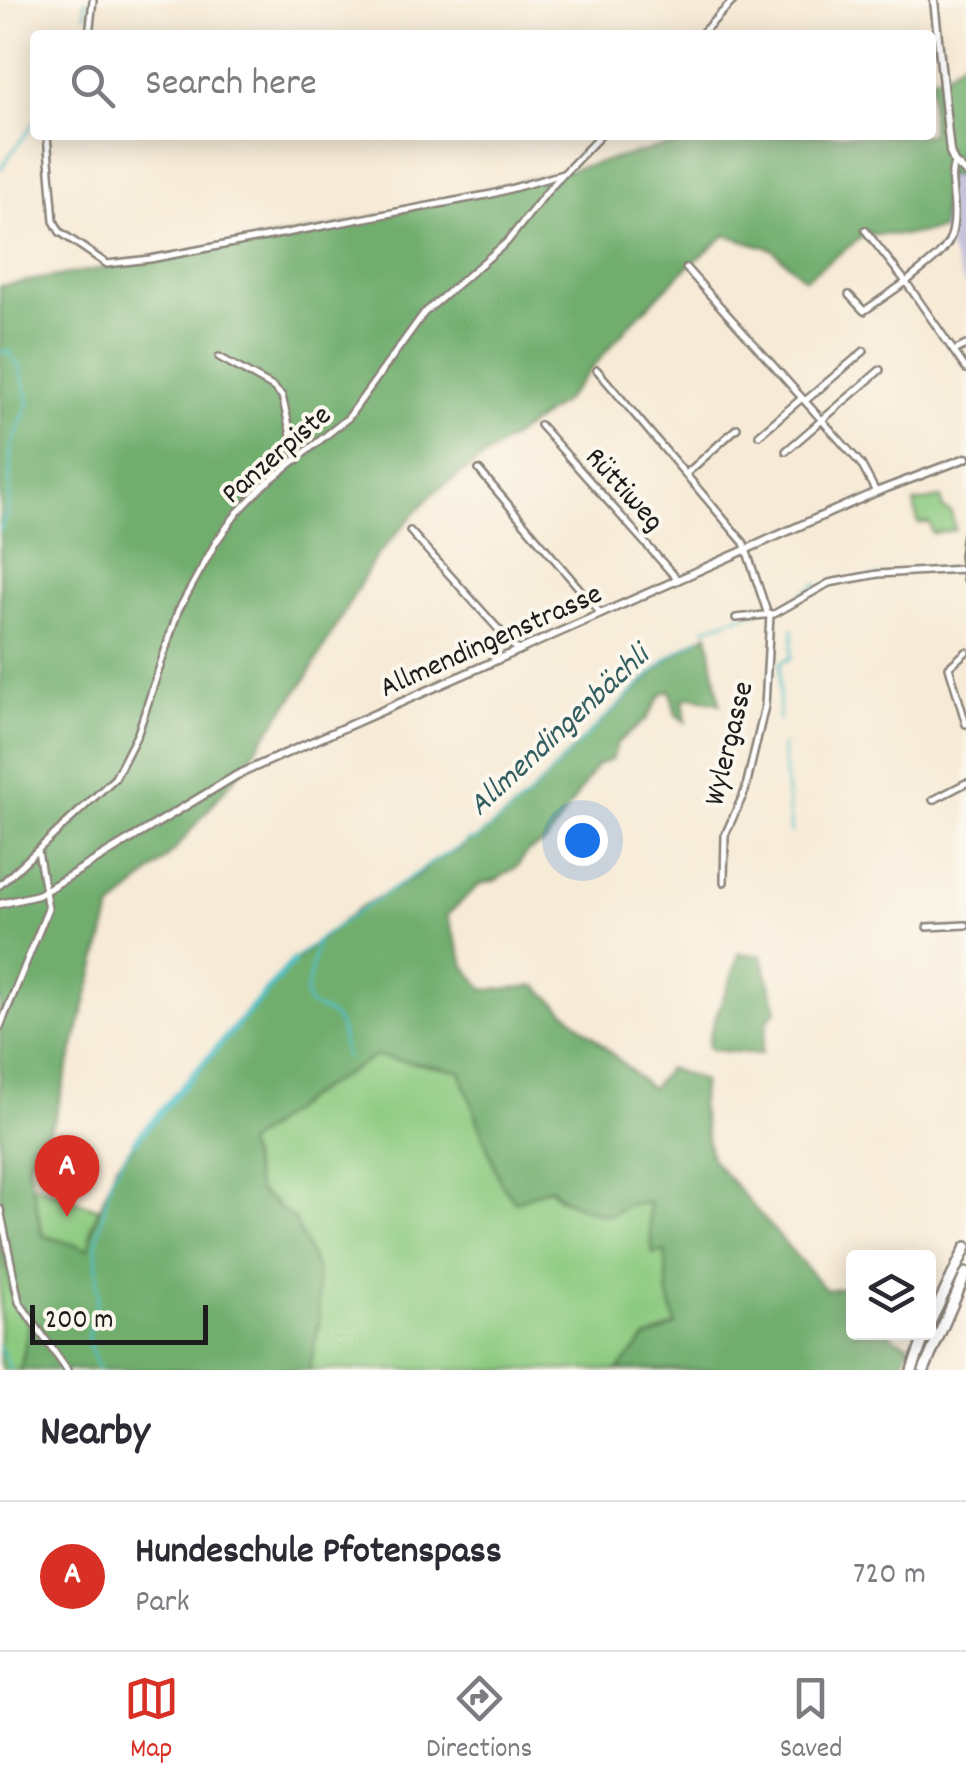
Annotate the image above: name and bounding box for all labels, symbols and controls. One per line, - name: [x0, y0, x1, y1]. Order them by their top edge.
- search box: [30, 30, 936, 140]
- icon: search: [65, 58, 120, 113]
- text: Search here: [145, 58, 317, 113]
- street label: Panzerpiste: [213, 396, 342, 516]
- street label: Rüttiweg: [573, 439, 672, 543]
- street label: Allmendingenstrasse: [374, 575, 610, 711]
- water label: Allmendingenbächli: [460, 633, 665, 829]
- street label: Wylergasse: [695, 678, 768, 811]
- your location: [557, 815, 608, 866]
- pin: A: [34, 1134, 100, 1217]
- map controls: [846, 1250, 936, 1340]
- button: layers: [846, 1250, 936, 1340]
- scale bar: [30, 1300, 208, 1344]
- text: 200 m: [45, 1302, 113, 1342]
- text: Nearby: [40, 1405, 150, 1465]
- text: Hundeschule Pfotenspass: [135, 1526, 502, 1581]
- text: A: [64, 1553, 81, 1599]
- text: 720 m: [853, 1553, 926, 1599]
- text: Park: [135, 1581, 190, 1627]
- tab: Map: [124, 1671, 179, 1771]
- tab: Directions: [426, 1671, 532, 1771]
- tab: Saved: [780, 1671, 842, 1771]

